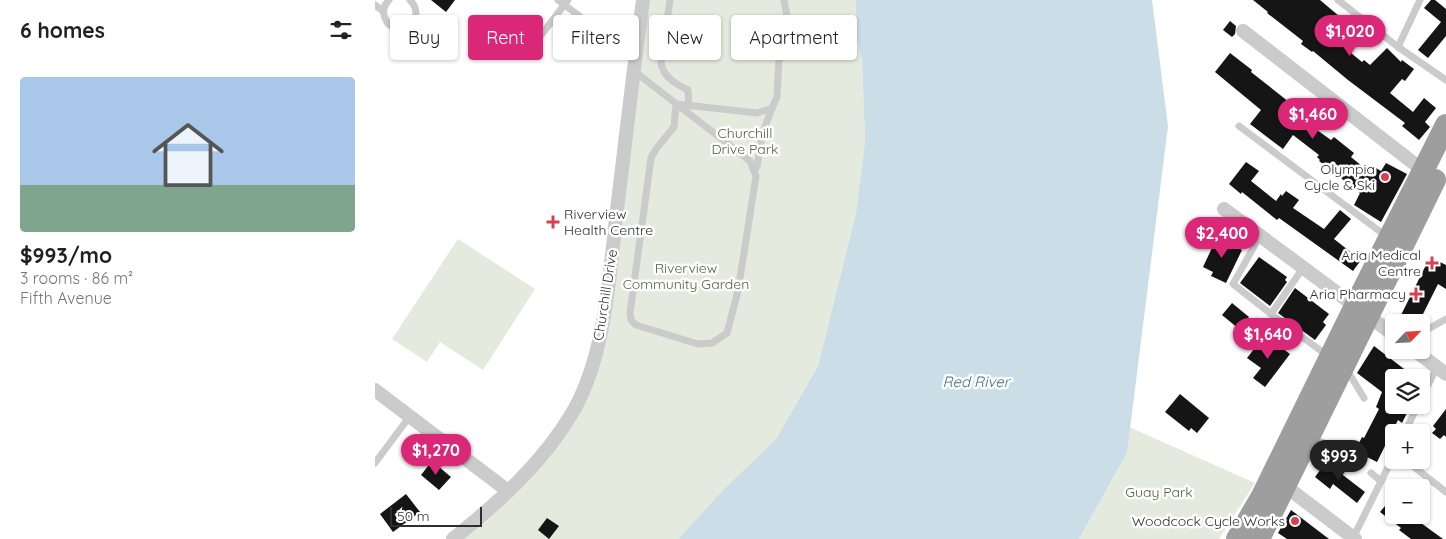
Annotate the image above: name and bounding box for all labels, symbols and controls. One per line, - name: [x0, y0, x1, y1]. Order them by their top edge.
- chip: Buy: [390, 15, 458, 60]
- chip: Rent: [468, 15, 543, 60]
- chip: Filters: [553, 15, 639, 60]
- chip: New: [649, 15, 721, 60]
- chip: Apartment: [731, 15, 857, 60]
- pin: $1,020: [1309, 15, 1391, 57]
- icon: filters: [327, 16, 355, 44]
- text: 6 homes: [20, 17, 105, 43]
- text: $1,020: [1326, 21, 1374, 41]
- pin: $1,460: [1272, 98, 1354, 140]
- text: $1,460: [1289, 104, 1337, 124]
- icon: home: [143, 110, 233, 200]
- park label: Churchill Drive Park: [711, 124, 779, 158]
- place label: Olympia Cycle & Ski: [1304, 160, 1375, 194]
- marker: Olympia Cycle & Ski: [1379, 171, 1391, 183]
- place label: Riverview Health Centre: [564, 205, 653, 239]
- marker: Riverview Health Centre: [546, 215, 560, 229]
- pin: $2,400: [1181, 216, 1263, 259]
- text: $2,400: [1196, 223, 1248, 243]
- text: $993/mo: [20, 242, 112, 268]
- place label: Aria Medical Centre: [1341, 246, 1421, 280]
- street label: Churchill Drive: [589, 248, 621, 342]
- marker: Aria Medical Centre: [1425, 256, 1439, 270]
- park label: Riverview Community Garden: [623, 259, 749, 293]
- text: 3 rooms · 86 m²: [20, 268, 133, 288]
- place label: Aria Pharmacy: [1310, 285, 1406, 303]
- text: Fifth Avenue: [20, 288, 112, 308]
- marker: Aria Pharmacy: [1410, 288, 1422, 300]
- north arrow: [1385, 314, 1430, 359]
- map controls: [1385, 314, 1430, 524]
- pin: $1,640: [1227, 318, 1309, 360]
- text: $1,640: [1244, 324, 1292, 344]
- button: layers: [1385, 369, 1430, 414]
- water label: Red River: [942, 372, 1012, 391]
- button: +: [1385, 424, 1430, 469]
- pin: $1,270: [395, 434, 477, 476]
- text: $1,270: [412, 440, 460, 460]
- pin: $993: [1309, 440, 1369, 482]
- text: $993: [1321, 446, 1357, 466]
- button: −: [1385, 479, 1430, 524]
- park label: Guay Park: [1125, 483, 1193, 501]
- scale bar: [390, 504, 483, 527]
- text: 50 m: [397, 507, 430, 525]
- place label: Woodcock Cycle Works: [1132, 512, 1285, 530]
- marker: Woodcock Cycle Works: [1289, 515, 1301, 527]

